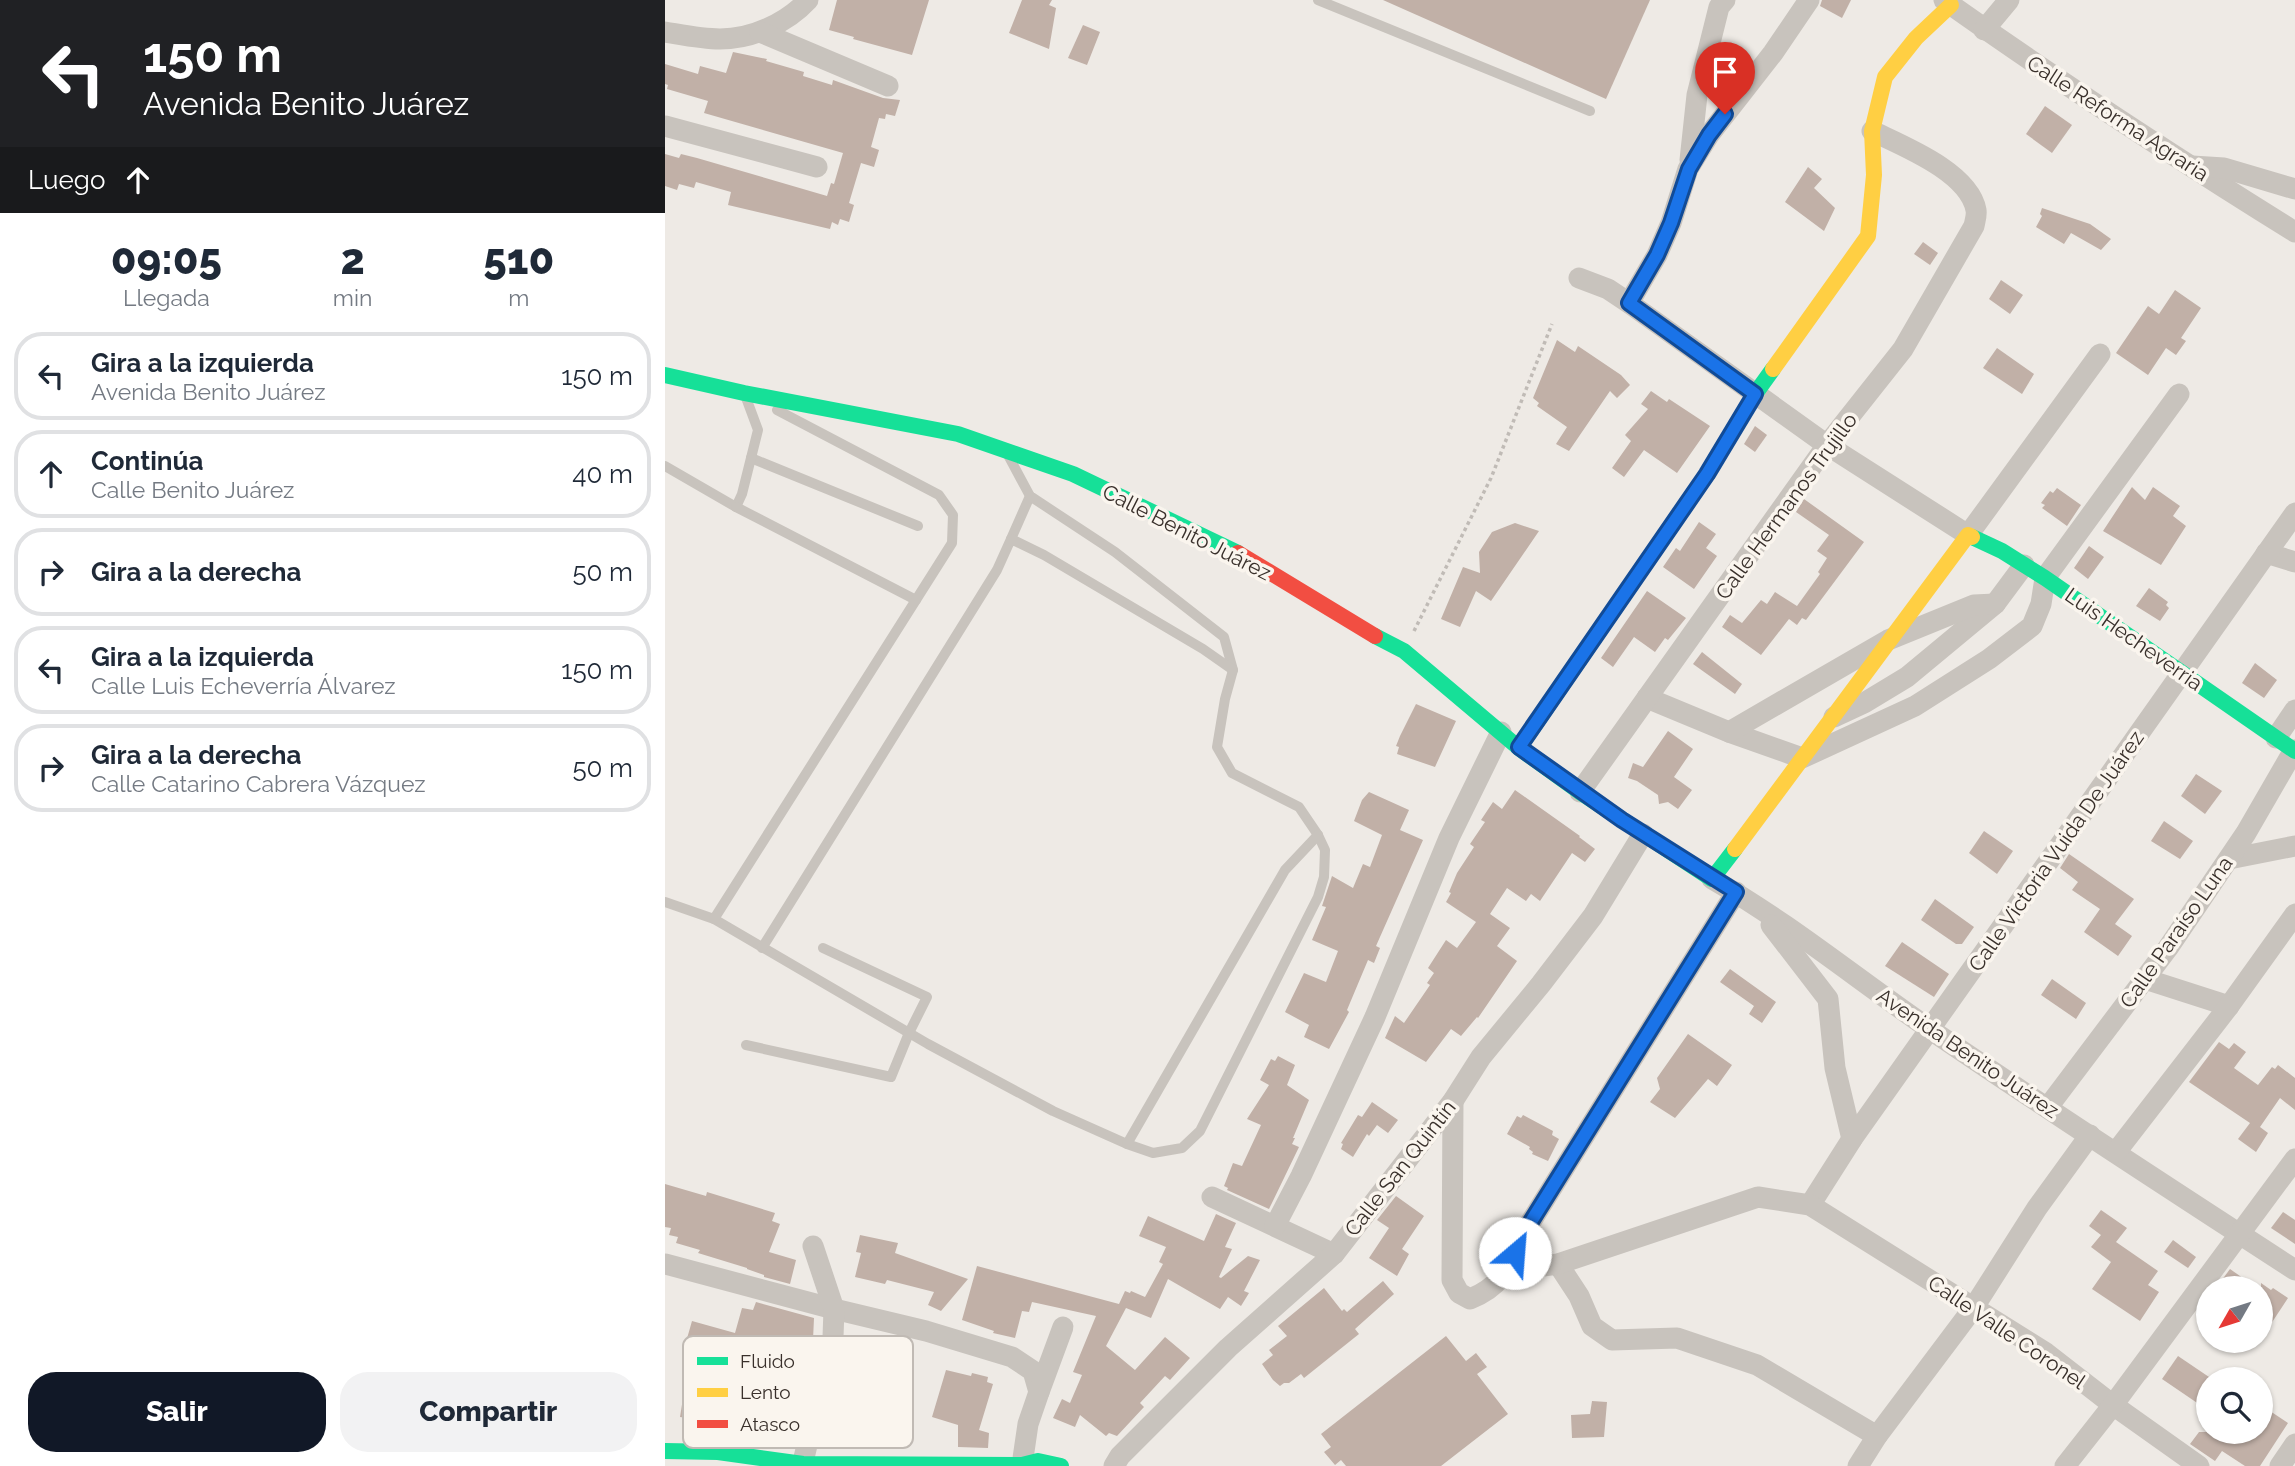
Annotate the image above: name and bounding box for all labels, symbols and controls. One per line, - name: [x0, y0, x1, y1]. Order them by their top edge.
- text: 150 m: [143, 26, 282, 83]
- icon: left: [28, 28, 119, 119]
- pin: [1695, 42, 1755, 114]
- street label: Calle Reforma Agraria: [2023, 50, 2213, 186]
- icon: arrive: [1706, 53, 1744, 91]
- text: Avenida Benito Juárez: [143, 85, 469, 122]
- icon: ahead: [119, 161, 157, 199]
- text: Luego: [28, 165, 105, 195]
- text: 09:05: [111, 235, 222, 284]
- text: 2: [340, 235, 365, 284]
- text: 510: [483, 235, 554, 284]
- text: Llegada: [123, 284, 210, 311]
- text: min: [333, 284, 372, 311]
- text: m: [508, 284, 529, 311]
- text: Gira a la izquierda: [91, 348, 314, 378]
- icon: left: [32, 357, 70, 395]
- text: 150 m: [561, 361, 633, 391]
- text: Avenida Benito Juárez: [91, 378, 325, 405]
- street label: Calle Hermanos Trujillo: [1710, 408, 1862, 604]
- text: Continúa: [91, 446, 203, 476]
- icon: ahead: [32, 455, 70, 493]
- text: 40 m: [572, 459, 633, 489]
- text: Calle Benito Juárez: [91, 476, 294, 503]
- street label: Calle Benito Juárez: [1099, 479, 1275, 585]
- icon: right: [32, 553, 70, 591]
- text: Gira a la derecha: [91, 557, 301, 587]
- text: 50 m: [572, 557, 633, 587]
- street label: Luis Hecheverria: [2060, 582, 2208, 696]
- text: Gira a la izquierda: [91, 642, 314, 672]
- icon: left: [32, 651, 70, 689]
- text: 150 m: [561, 655, 633, 685]
- text: Calle Luis Echeverría Álvarez: [91, 672, 396, 699]
- street label: Calle Victoria Vuida De Juárez: [1963, 726, 2149, 976]
- text: Gira a la derecha: [91, 740, 301, 770]
- icon: right: [32, 749, 70, 787]
- text: 50 m: [572, 753, 633, 783]
- text: Calle Catarino Cabrera Vázquez: [91, 770, 426, 797]
- street label: Calle Paraíso Luna: [2114, 851, 2238, 1013]
- street label: Avenida Benito Juárez: [1872, 983, 2064, 1123]
- street label: Calle San Quintín: [1339, 1095, 1461, 1241]
- position arrow: [1478, 1216, 1552, 1290]
- street label: Calle Valle Coronel: [1923, 1270, 2091, 1394]
- north arrow: [2196, 1276, 2273, 1353]
- map controls: [2196, 1276, 2273, 1444]
- legend: [683, 1336, 913, 1448]
- text: Fluido: [740, 1350, 795, 1372]
- button: search: [2196, 1367, 2273, 1444]
- button: Salir: [28, 1372, 326, 1452]
- button: Compartir: [340, 1372, 637, 1452]
- text: Lento: [740, 1381, 791, 1403]
- text: Atasco: [740, 1413, 800, 1435]

